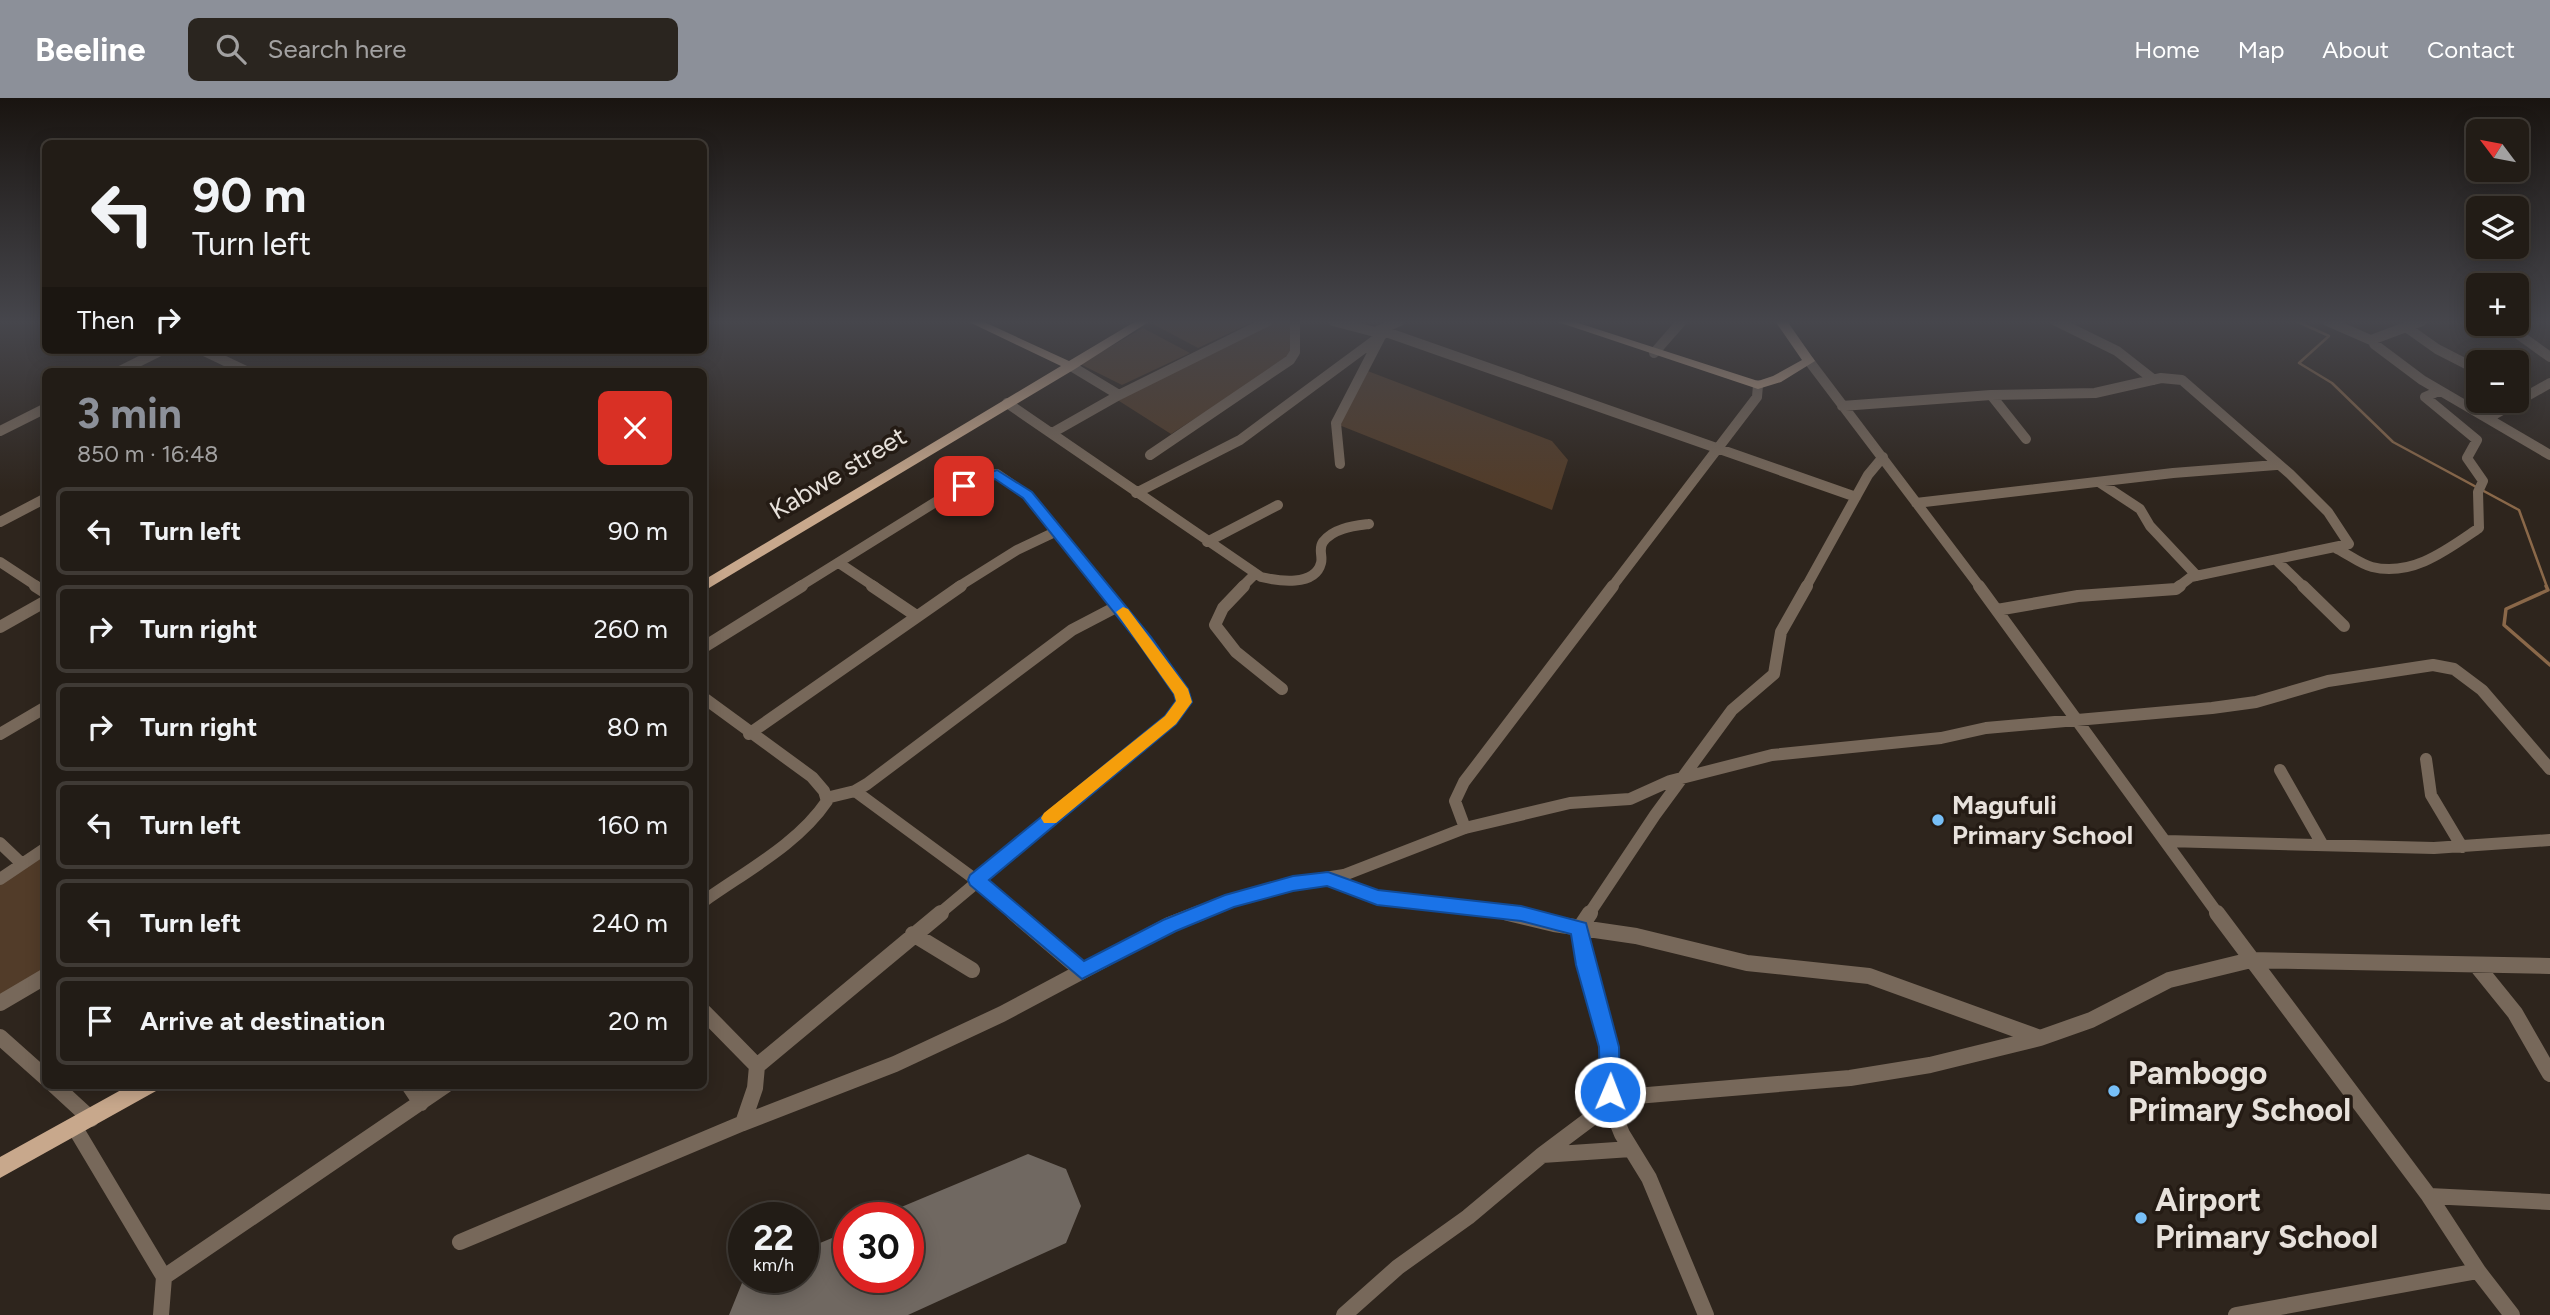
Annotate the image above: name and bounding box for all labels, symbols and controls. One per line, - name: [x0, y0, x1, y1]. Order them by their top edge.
- search box: [188, 18, 678, 81]
- text: Beeline: [35, 30, 146, 69]
- icon: search: [212, 30, 250, 68]
- text: Search here: [268, 33, 406, 65]
- text: Home: [2134, 35, 2200, 64]
- text: Map: [2238, 35, 2284, 64]
- text: About: [2322, 35, 2389, 64]
- text: Contact: [2427, 35, 2515, 64]
- north arrow: [2466, 119, 2529, 182]
- map controls: [2466, 119, 2529, 413]
- text: 90 m: [192, 165, 307, 224]
- icon: left: [77, 168, 168, 259]
- button: layers: [2466, 196, 2529, 259]
- text: Turn left: [192, 225, 311, 263]
- button: +: [2466, 273, 2529, 336]
- icon: right: [149, 301, 187, 339]
- text: Then: [77, 304, 135, 336]
- button: −: [2466, 350, 2529, 413]
- text: 3 min: [77, 388, 182, 439]
- button: close: [598, 391, 672, 465]
- street label: Kabwe street: [764, 420, 912, 526]
- text: 850 m · 16:48: [77, 440, 218, 468]
- pin: [934, 456, 994, 516]
- icon: arrive: [945, 467, 983, 505]
- icon: left: [81, 512, 119, 550]
- text: Turn left: [140, 515, 241, 547]
- text: 90 m: [608, 515, 668, 547]
- icon: right: [81, 610, 119, 648]
- text: Turn right: [140, 613, 257, 645]
- text: 260 m: [594, 613, 668, 645]
- icon: right: [81, 708, 119, 746]
- text: Turn right: [140, 711, 257, 743]
- text: 80 m: [607, 711, 668, 743]
- place label: Magufuli Primary School: [1952, 789, 2133, 851]
- icon: left: [81, 806, 119, 844]
- text: Turn left: [140, 809, 241, 841]
- text: 160 m: [597, 809, 668, 841]
- marker: Magufuli Primary School: [1930, 812, 1946, 828]
- icon: left: [81, 904, 119, 942]
- text: Turn left: [140, 907, 241, 939]
- text: 240 m: [592, 907, 668, 939]
- icon: arrive: [81, 1002, 119, 1040]
- text: Arrive at destination: [140, 1005, 385, 1037]
- text: 20 m: [608, 1005, 668, 1037]
- place label: Pambogo Primary School: [2128, 1054, 2351, 1129]
- position arrow: [1573, 1055, 1647, 1129]
- marker: Pambogo Primary School: [2106, 1083, 2122, 1099]
- place label: Airport Primary School: [2155, 1181, 2378, 1256]
- speed limit sign: 30: [833, 1202, 924, 1293]
- marker: Airport Primary School: [2133, 1210, 2149, 1226]
- text: 22: [753, 1217, 794, 1259]
- text: km/h: [753, 1254, 794, 1276]

